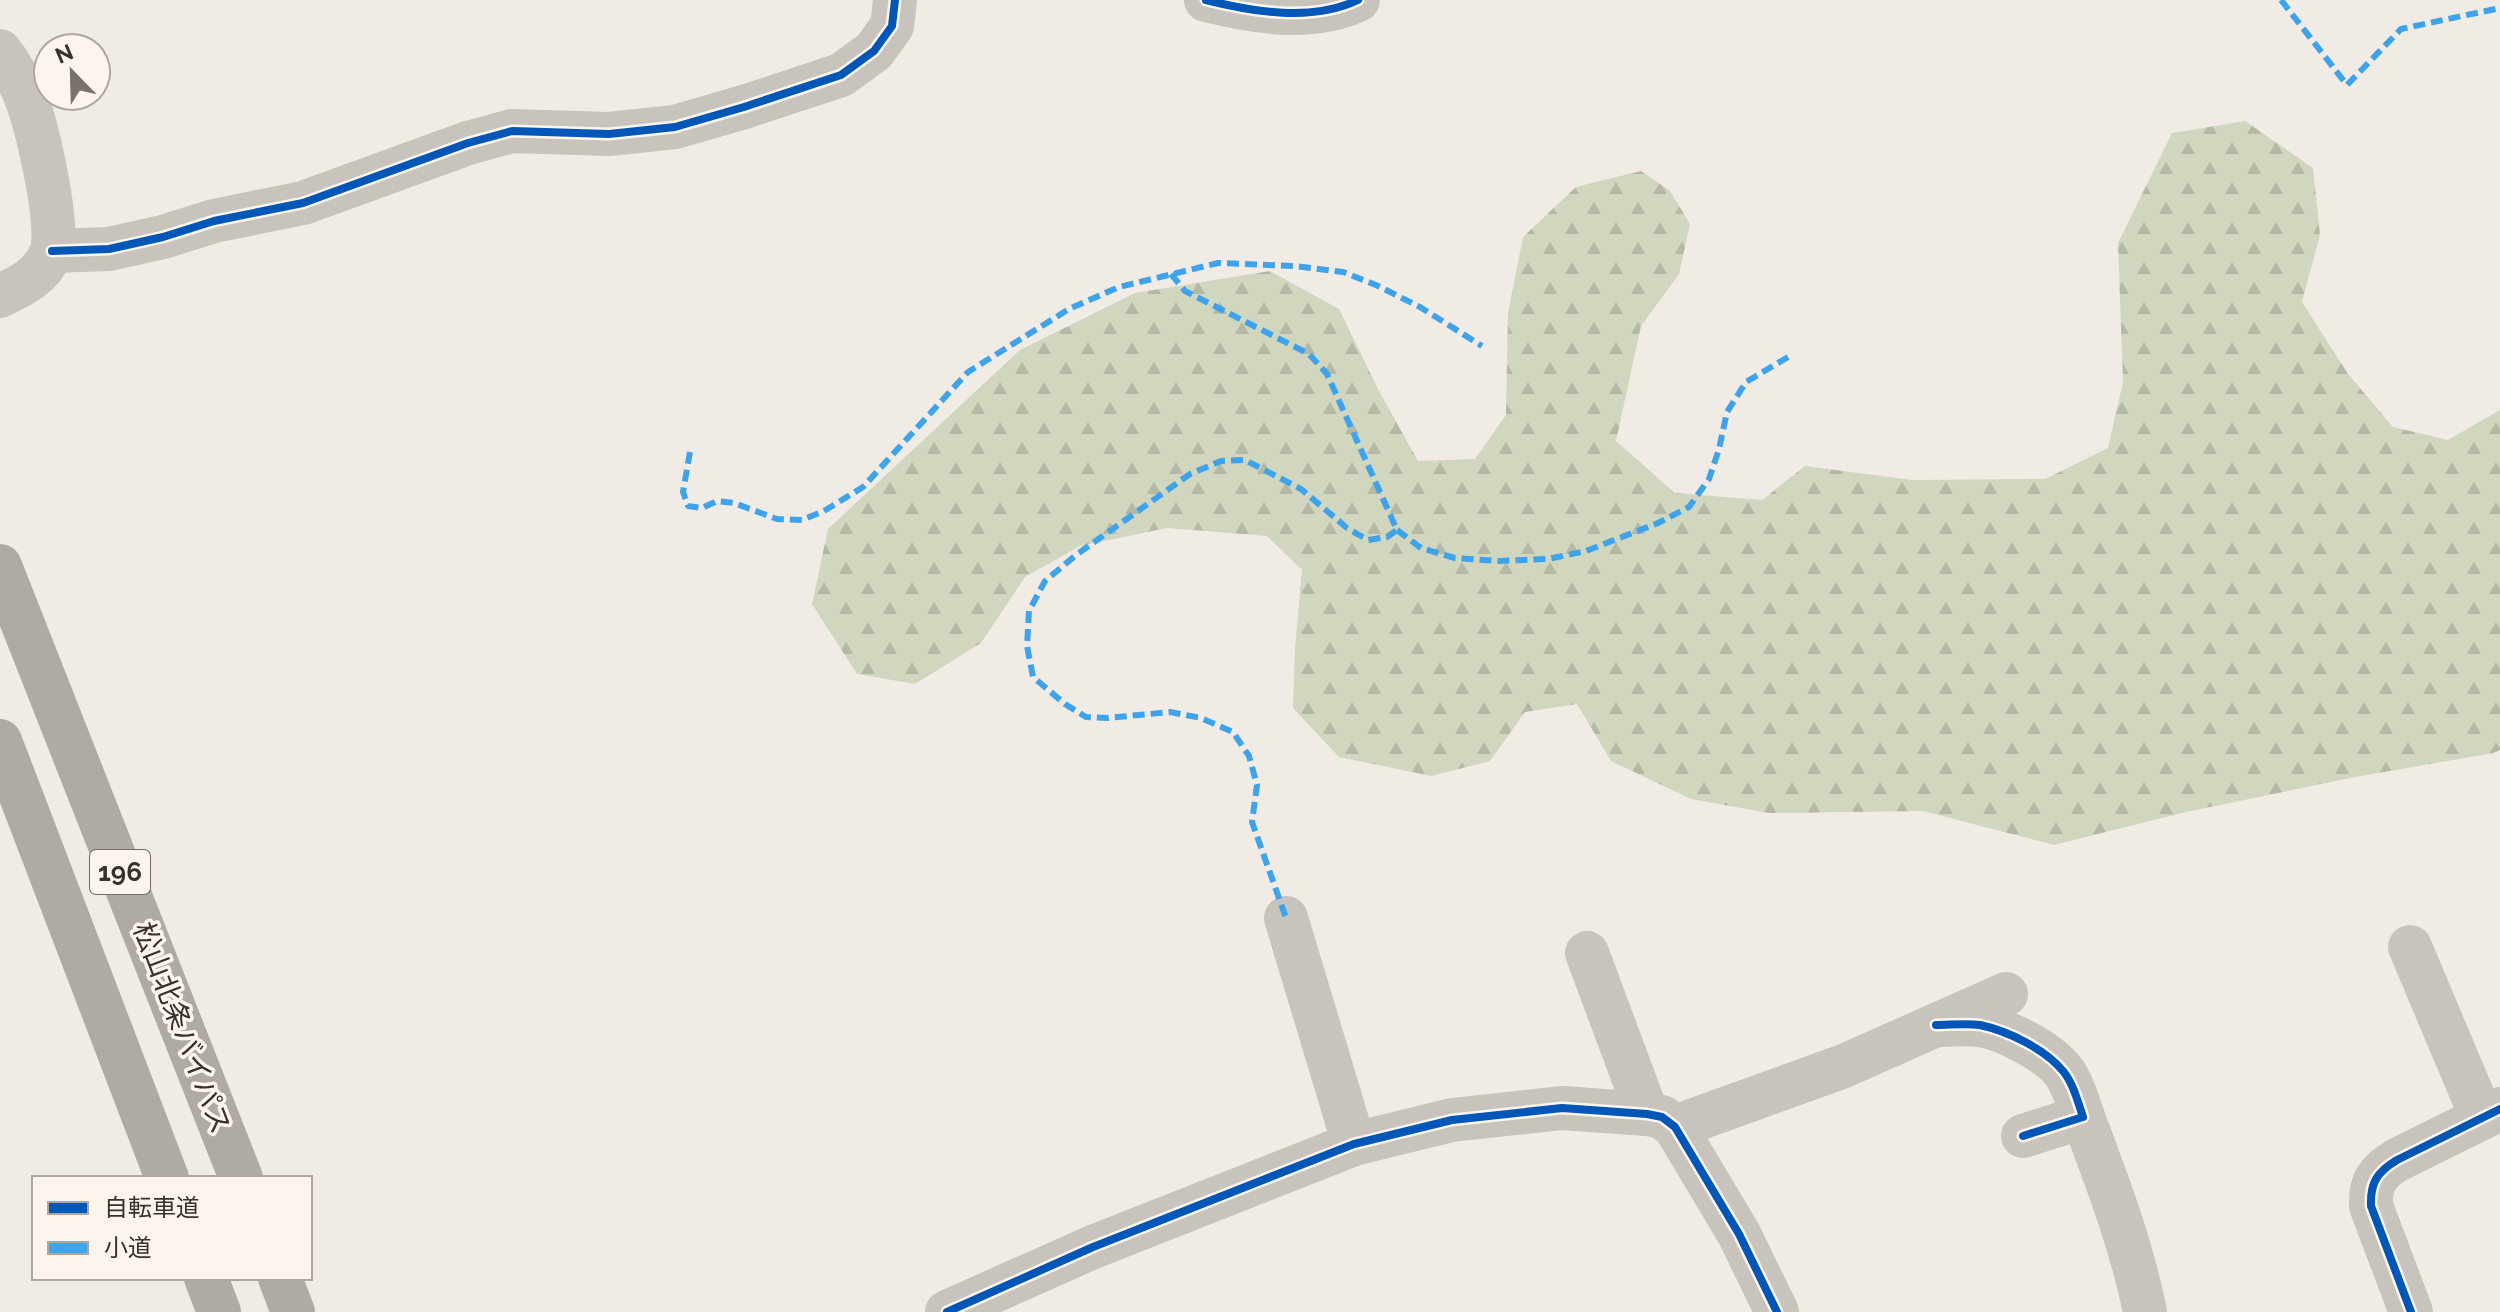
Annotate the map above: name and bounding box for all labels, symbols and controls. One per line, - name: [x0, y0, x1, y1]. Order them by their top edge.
- north arrow: [32, 32, 112, 112]
- text: N: [51, 38, 77, 69]
- road number: 196: [90, 850, 150, 894]
- street label: 松山北条バイパス: [127, 918, 237, 1138]
- legend: [32, 1176, 312, 1280]
- text: 自転車道: [104, 1193, 200, 1222]
- text: 小道: [104, 1233, 152, 1262]

